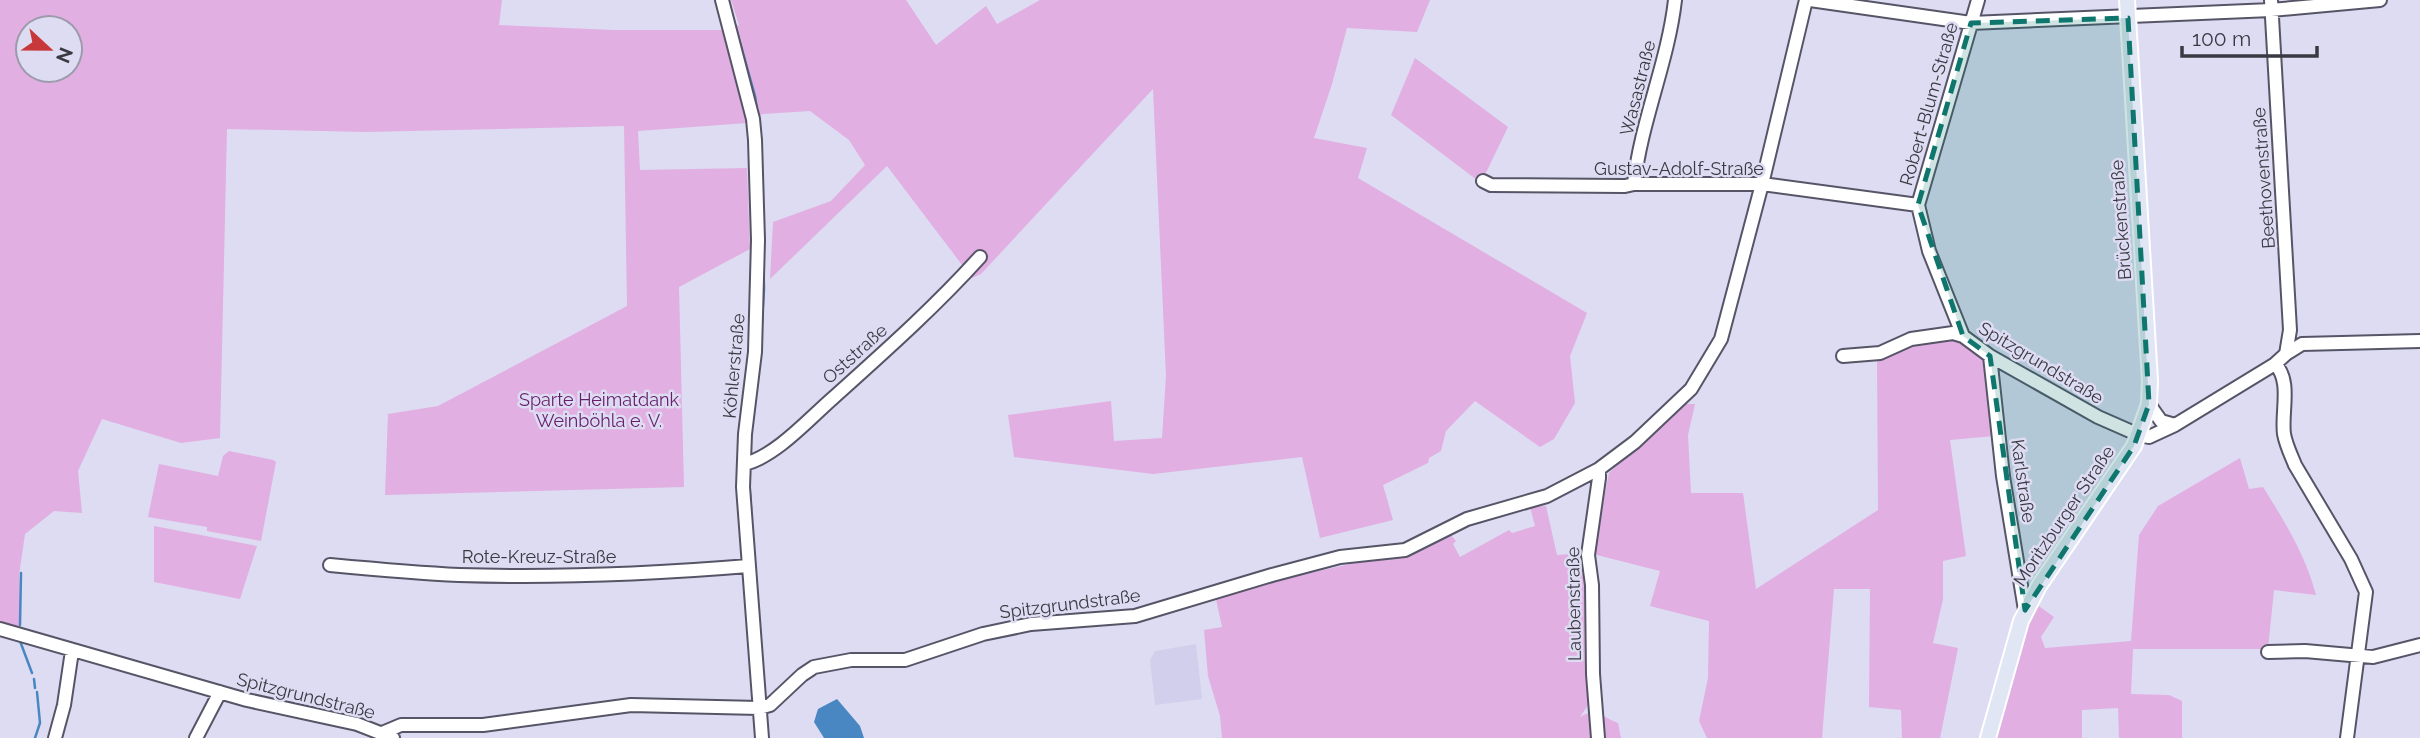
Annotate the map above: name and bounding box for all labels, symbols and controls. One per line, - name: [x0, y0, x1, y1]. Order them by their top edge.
- north arrow: [14, 14, 84, 84]
- scale bar: [2182, 14, 2317, 58]
- street label: Robert-Blum-Straße: [1895, 19, 1962, 188]
- text: 100 m: [2192, 26, 2251, 51]
- street label: Wasastraße: [1616, 38, 1660, 138]
- text: N: [52, 45, 78, 66]
- street label: Beethovenstraße: [2248, 106, 2279, 249]
- street label: Gustav-Adolf-Straße: [1594, 158, 1764, 179]
- street label: Brückenstraße: [2106, 159, 2135, 281]
- street label: Köhlerstraße: [718, 312, 749, 419]
- street label: Spitzgrundstraße: [1975, 317, 2108, 408]
- street label: Oststraße: [818, 319, 892, 388]
- park label: Sparte Heimatdank Weinböhla e. V.: [519, 389, 679, 431]
- street label: Karlstraße: [2007, 438, 2040, 524]
- street label: Moritzburger Straße: [2009, 441, 2119, 590]
- street label: Rote-Kreuz-Straße: [462, 546, 617, 567]
- street label: Laubenstraße: [1562, 546, 1585, 661]
- street label: Spitzgrundstraße: [998, 584, 1142, 623]
- street label: Spitzgrundstraße: [235, 668, 378, 723]

